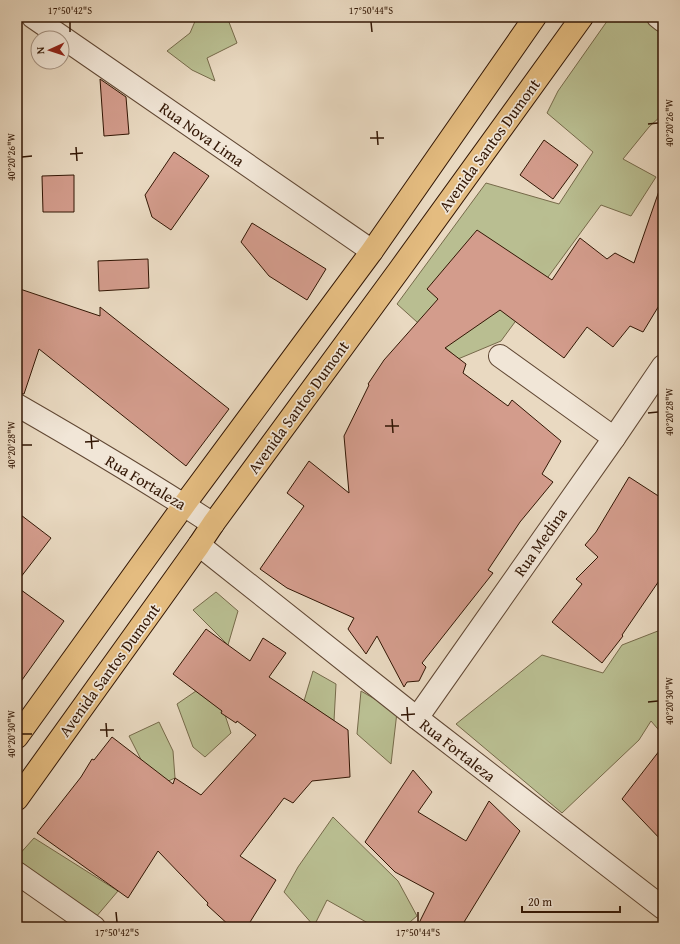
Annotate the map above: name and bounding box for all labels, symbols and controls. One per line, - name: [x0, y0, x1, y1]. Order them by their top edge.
- text: 17°50'42"S: [48, 3, 92, 18]
- text: 17°50'44"S: [349, 3, 393, 18]
- north arrow: [30, 30, 70, 70]
- text: N: [32, 46, 48, 55]
- street label: Avenida Santos Dumont: [432, 73, 546, 217]
- street label: Rua Nova Lima: [155, 96, 250, 172]
- text: 40°20'26"W: [662, 99, 677, 147]
- text: 40°20'26"W: [4, 133, 19, 181]
- street label: Avenida Santos Dumont: [241, 335, 355, 479]
- text: 40°20'28"W: [662, 388, 677, 436]
- text: 40°20'28"W: [4, 421, 19, 469]
- street label: Rua Fortaleza: [101, 448, 191, 516]
- street label: Rua Medina: [507, 502, 573, 581]
- street label: Avenida Santos Dumont: [52, 598, 166, 742]
- text: 40°20'30"W: [662, 677, 677, 725]
- text: 40°20'30"W: [4, 710, 19, 758]
- street label: Rua Fortaleza: [415, 713, 501, 788]
- scale bar: [522, 888, 620, 914]
- text: 20 m: [528, 893, 552, 910]
- text: 17°50'42"S: [95, 925, 139, 940]
- text: 17°50'44"S: [396, 925, 440, 940]

